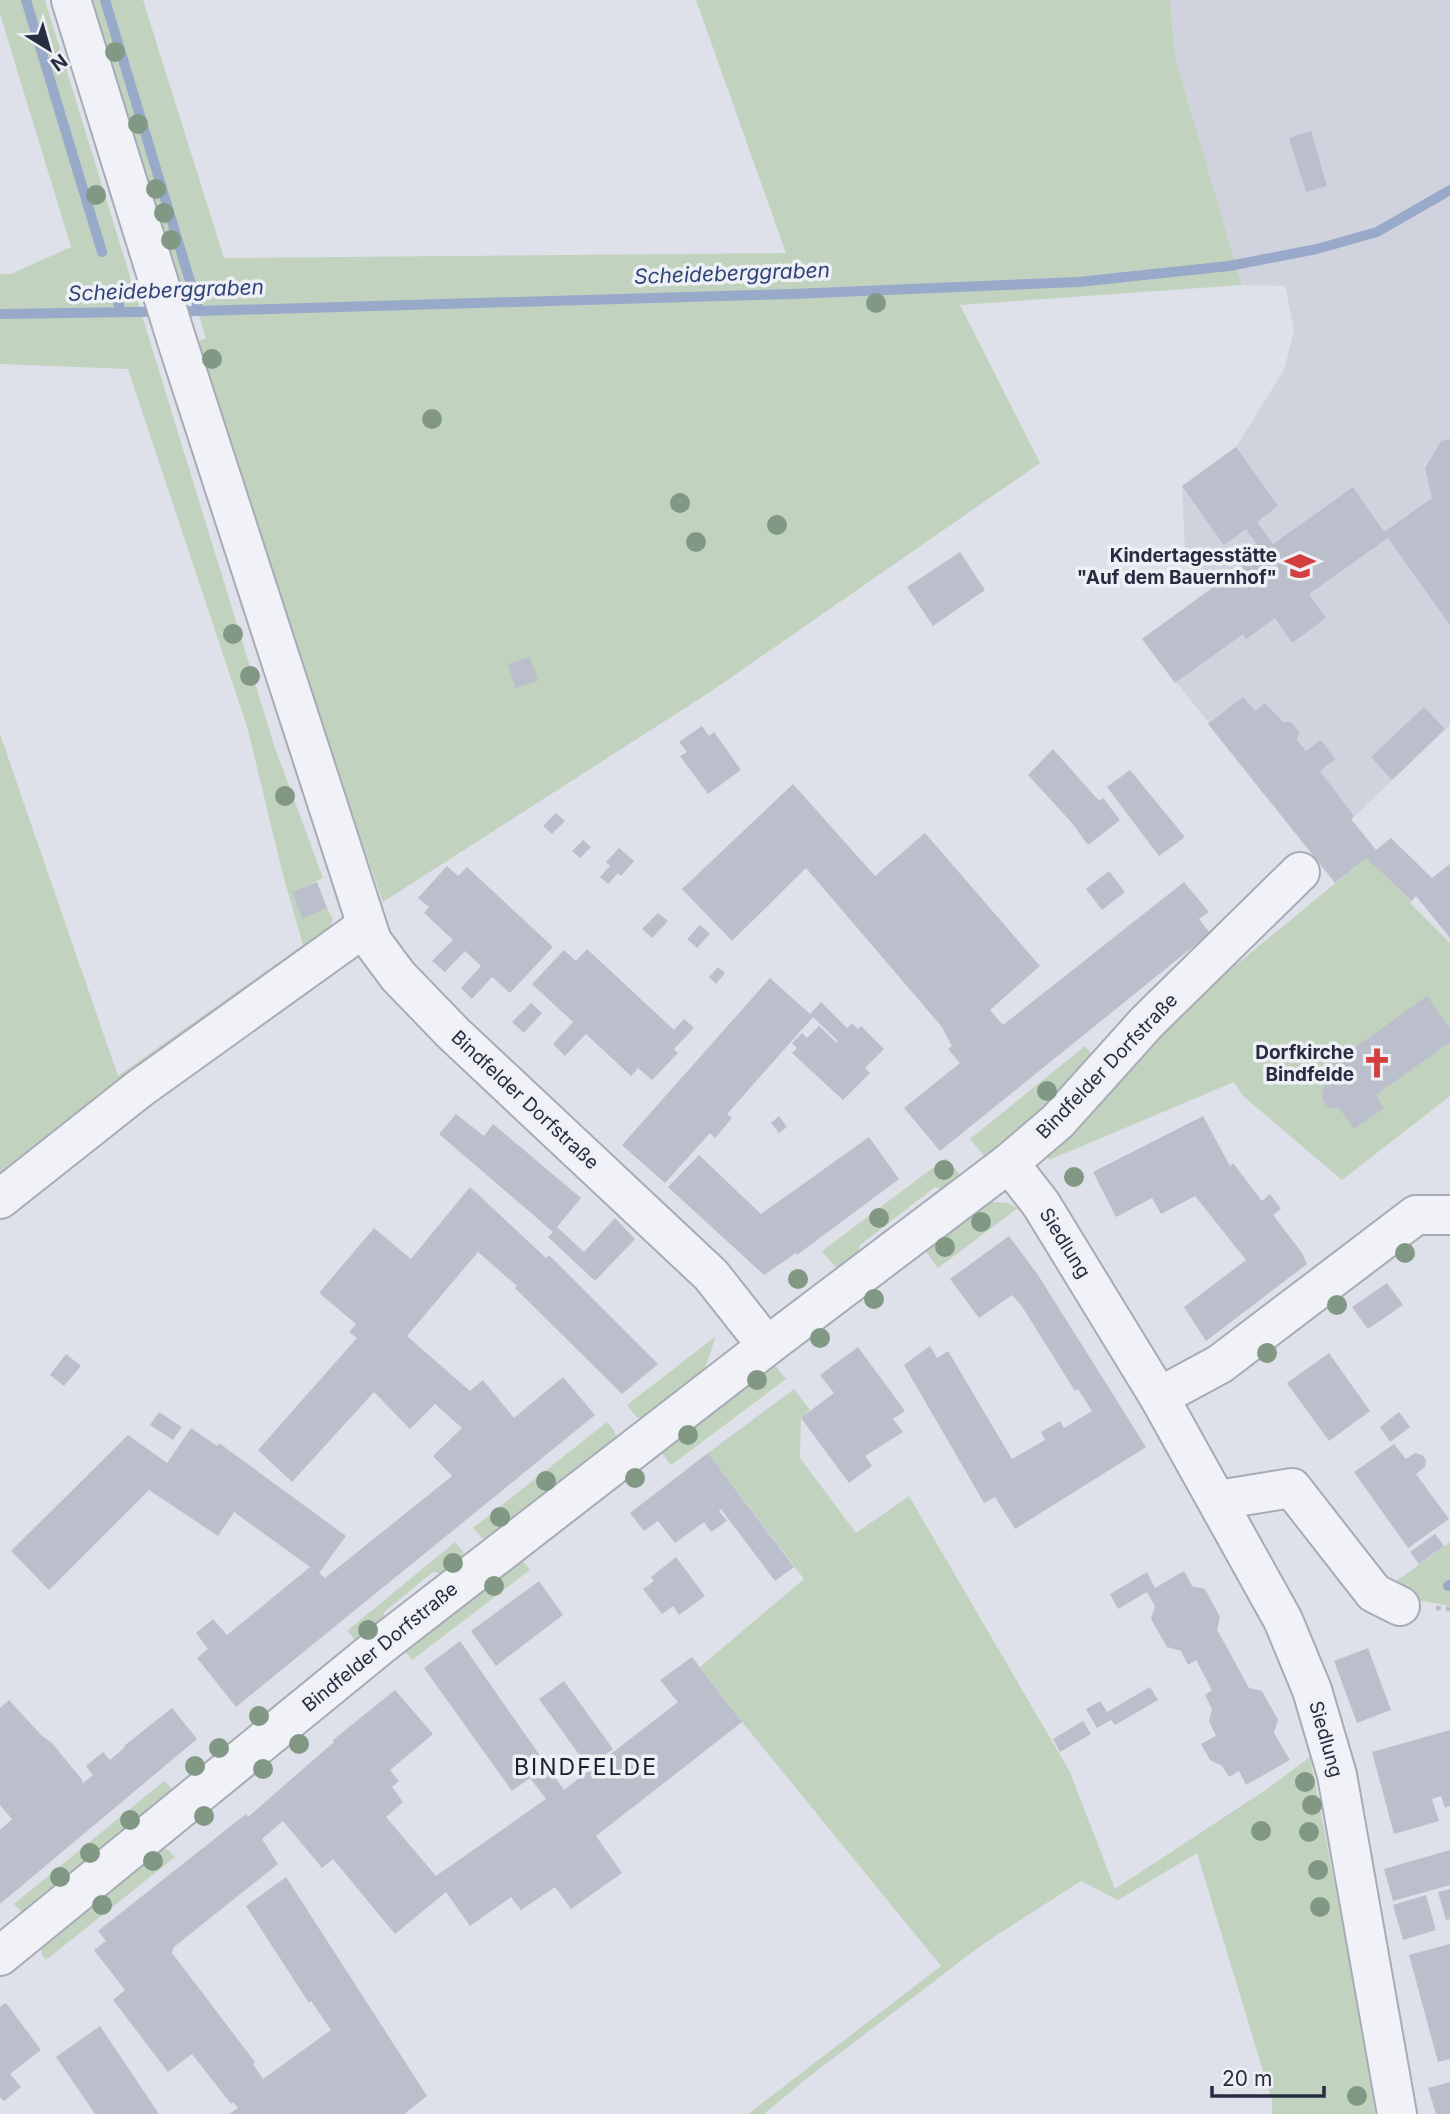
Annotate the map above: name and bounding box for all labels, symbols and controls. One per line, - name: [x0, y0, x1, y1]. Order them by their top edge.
- north arrow: [14, 14, 84, 84]
- text: N: [46, 49, 72, 76]
- water label: Scheideberggraben: [634, 257, 830, 289]
- water label: Scheideberggraben: [68, 274, 264, 306]
- place label: Kindertagesstätte "Auf dem Bauernhof": [1077, 544, 1277, 589]
- school or university icon: Kindertagesstätte "Auf dem Bauernhof": [1283, 549, 1317, 583]
- street label: Bindfelder Dorfstraße: [1032, 988, 1182, 1144]
- street label: Bindfelder Dorfstraße: [446, 1026, 604, 1174]
- place label: Dorfkirche Bindfelde: [1255, 1041, 1354, 1086]
- church icon: Dorfkirche Bindfelde: [1360, 1046, 1394, 1080]
- street label: Siedlung: [1035, 1204, 1095, 1282]
- street label: Bindfelder Dorfstraße: [298, 1577, 462, 1717]
- street label: Siedlung: [1304, 1698, 1348, 1780]
- district label: BINDFELDE: [514, 1753, 658, 1781]
- scale bar: [1212, 2054, 1324, 2098]
- text: 20 m: [1222, 2066, 1272, 2091]

